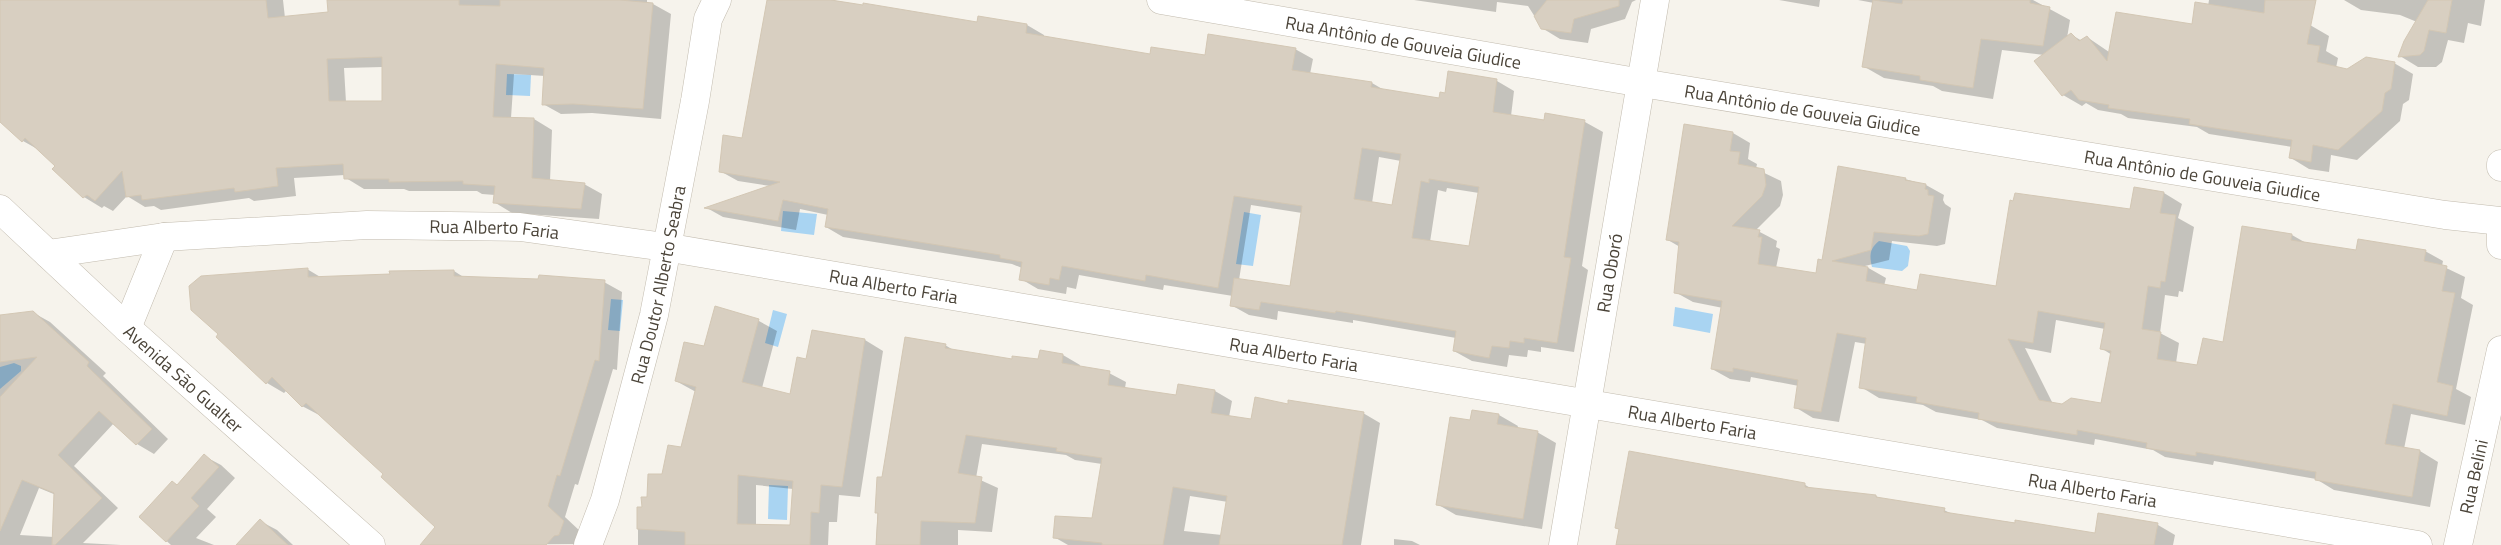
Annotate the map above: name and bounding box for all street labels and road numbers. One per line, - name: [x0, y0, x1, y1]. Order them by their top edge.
- street label: Rua Antônio de Gouveia Giudice: [1283, 8, 1524, 75]
- street label: Rua Antônio de Gouveia Giudice: [1683, 77, 1923, 142]
- street label: Rua Antônio de Gouveia Giudice: [2082, 142, 2323, 208]
- street label: Rua Doutor Alberto Seabra: [623, 183, 692, 387]
- street label: Rua Alberto Faria: [429, 212, 561, 246]
- street label: Rua Oboró: [1589, 231, 1629, 315]
- street label: Rua Alberto Faria: [827, 262, 960, 310]
- street label: Avenida São Gualter: [118, 318, 250, 439]
- street label: Rua Alberto Faria: [1228, 330, 1360, 378]
- street label: Rua Alberto Faria: [1626, 397, 1759, 446]
- street label: Rua Belini: [2452, 437, 2494, 516]
- street label: Rua Alberto Faria: [2026, 465, 2159, 514]

